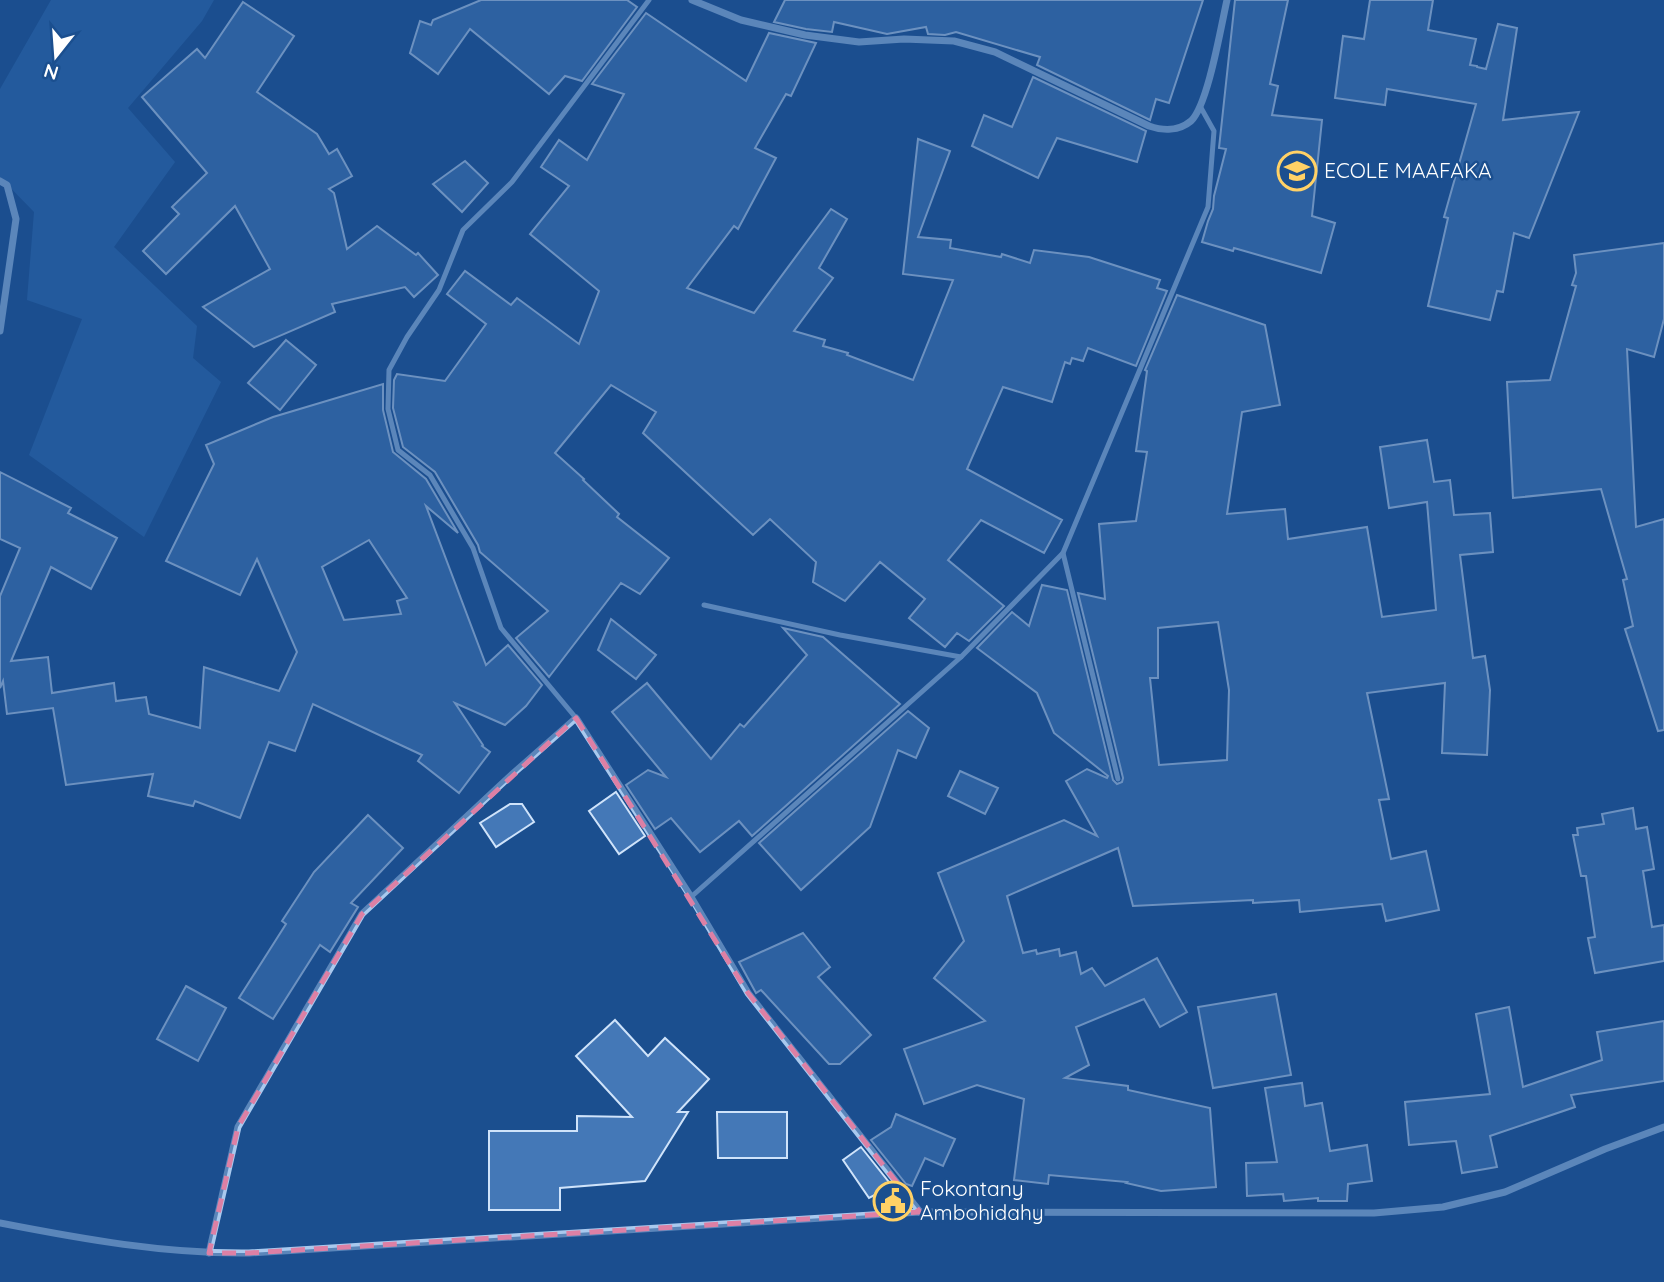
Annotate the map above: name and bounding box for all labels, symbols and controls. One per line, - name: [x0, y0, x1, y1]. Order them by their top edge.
- north arrow: [21, 21, 91, 91]
- text: N: [41, 59, 61, 86]
- school or university icon: ECOLE MAAFAKA: [1276, 150, 1318, 192]
- place label: ECOLE MAAFAKA: [1324, 157, 1492, 183]
- place label: Fokontany Ambohidahy: [920, 1175, 1044, 1225]
- public building icon: Fokontany Ambohidahy: [872, 1180, 914, 1222]

